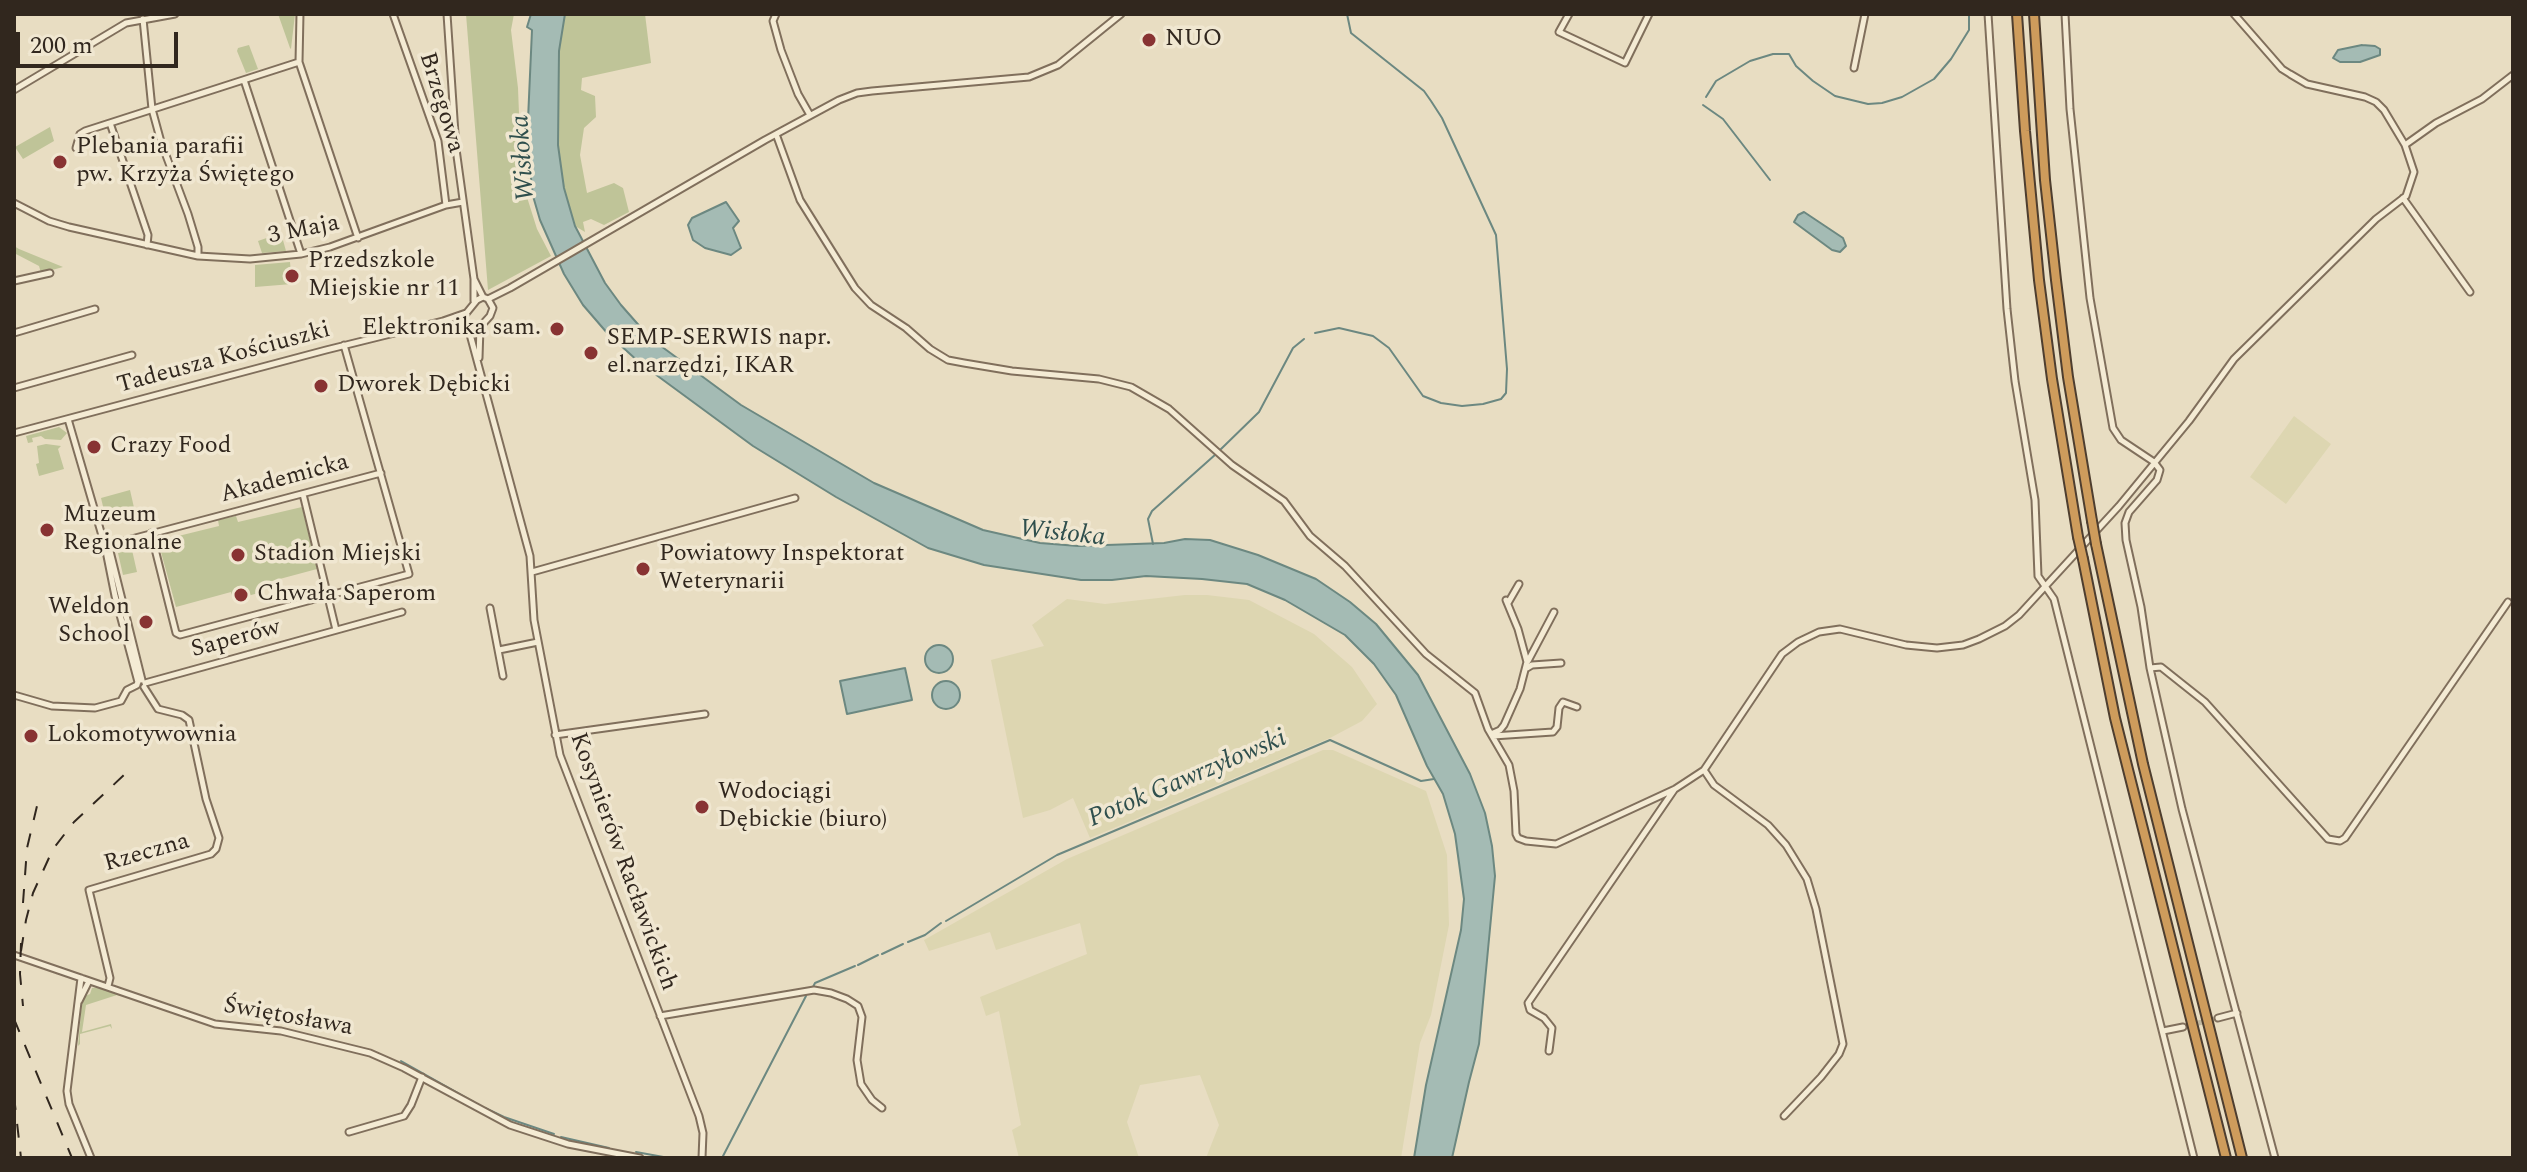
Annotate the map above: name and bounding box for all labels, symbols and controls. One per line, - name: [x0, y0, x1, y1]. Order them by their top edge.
- scale bar: [20, 16, 182, 66]
- place label: NUO: [1165, 26, 1222, 54]
- text: 200 m: [30, 28, 93, 64]
- marker: NUO: [1140, 31, 1158, 49]
- street label: Brzegowa: [411, 49, 469, 157]
- water label: Wisłoka: [506, 114, 544, 202]
- place label: Plebania parafii pw. Krzyża Świętego: [76, 134, 294, 190]
- marker: Plebania parafii pw. Krzyża Świętego: [51, 153, 69, 171]
- street label: 3 Maja: [266, 210, 342, 252]
- place label: Przedszkole Miejskie nr 11: [308, 248, 460, 304]
- marker: Przedszkole Miejskie nr 11: [283, 267, 301, 285]
- place label: Elektronika sam.: [362, 315, 541, 343]
- street label: Tadeusza Kościuszki: [114, 317, 334, 401]
- marker: Elektronika sam.: [548, 320, 566, 338]
- place label: SEMP-SERWIS napr. el.narzędzi, IKAR: [607, 325, 831, 381]
- marker: SEMP-SERWIS napr. el.narzędzi, IKAR: [582, 344, 600, 362]
- place label: Dworek Dębicki: [337, 372, 511, 400]
- marker: Dworek Dębicki: [312, 377, 330, 395]
- place label: Crazy Food: [110, 433, 231, 461]
- marker: Crazy Food: [85, 438, 103, 456]
- street label: Akademicka: [218, 449, 352, 511]
- place label: Muzeum Regionalne: [63, 502, 182, 558]
- water label: Wisłoka: [1017, 515, 1107, 555]
- marker: Muzeum Regionalne: [38, 521, 56, 539]
- place label: Stadion Miejski: [254, 541, 422, 569]
- place label: Powiatowy Inspektorat Weterynarii: [659, 541, 905, 597]
- marker: Stadion Miejski: [229, 546, 247, 564]
- marker: Powiatowy Inspektorat Weterynarii: [634, 560, 652, 578]
- place label: Chwała Saperom: [257, 581, 436, 609]
- marker: Chwała Saperom: [232, 586, 250, 604]
- place label: Weldon School: [48, 594, 130, 650]
- marker: Weldon School: [137, 613, 155, 631]
- street label: Saperów: [188, 614, 284, 666]
- place label: Lokomotywownia: [47, 722, 237, 750]
- water label: Potok Gawrzyłowski: [1084, 724, 1292, 836]
- marker: Lokomotywownia: [22, 727, 40, 745]
- street label: Kosynierów Racławickich: [562, 729, 682, 995]
- place label: Wodociągi Dębickie (biuro): [718, 779, 887, 835]
- marker: Wodociągi Dębickie (biuro): [693, 798, 711, 816]
- street label: Rzeczna: [101, 828, 193, 880]
- street label: Świętosława: [221, 992, 355, 1044]

